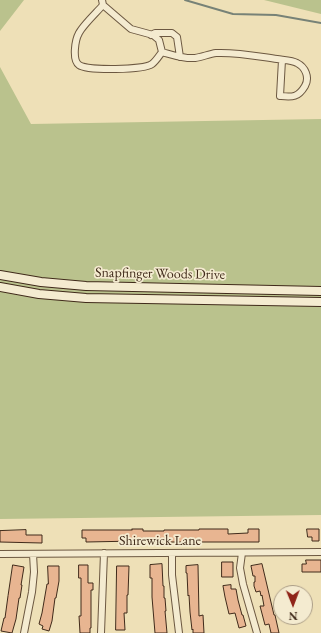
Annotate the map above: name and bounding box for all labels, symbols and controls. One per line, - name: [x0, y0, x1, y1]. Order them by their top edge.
- street label: Snapfinger Woods Drive: [95, 264, 225, 284]
- street label: Shirewick Lane: [119, 533, 201, 549]
- north arrow: [273, 585, 313, 625]
- text: N: [289, 609, 298, 623]

